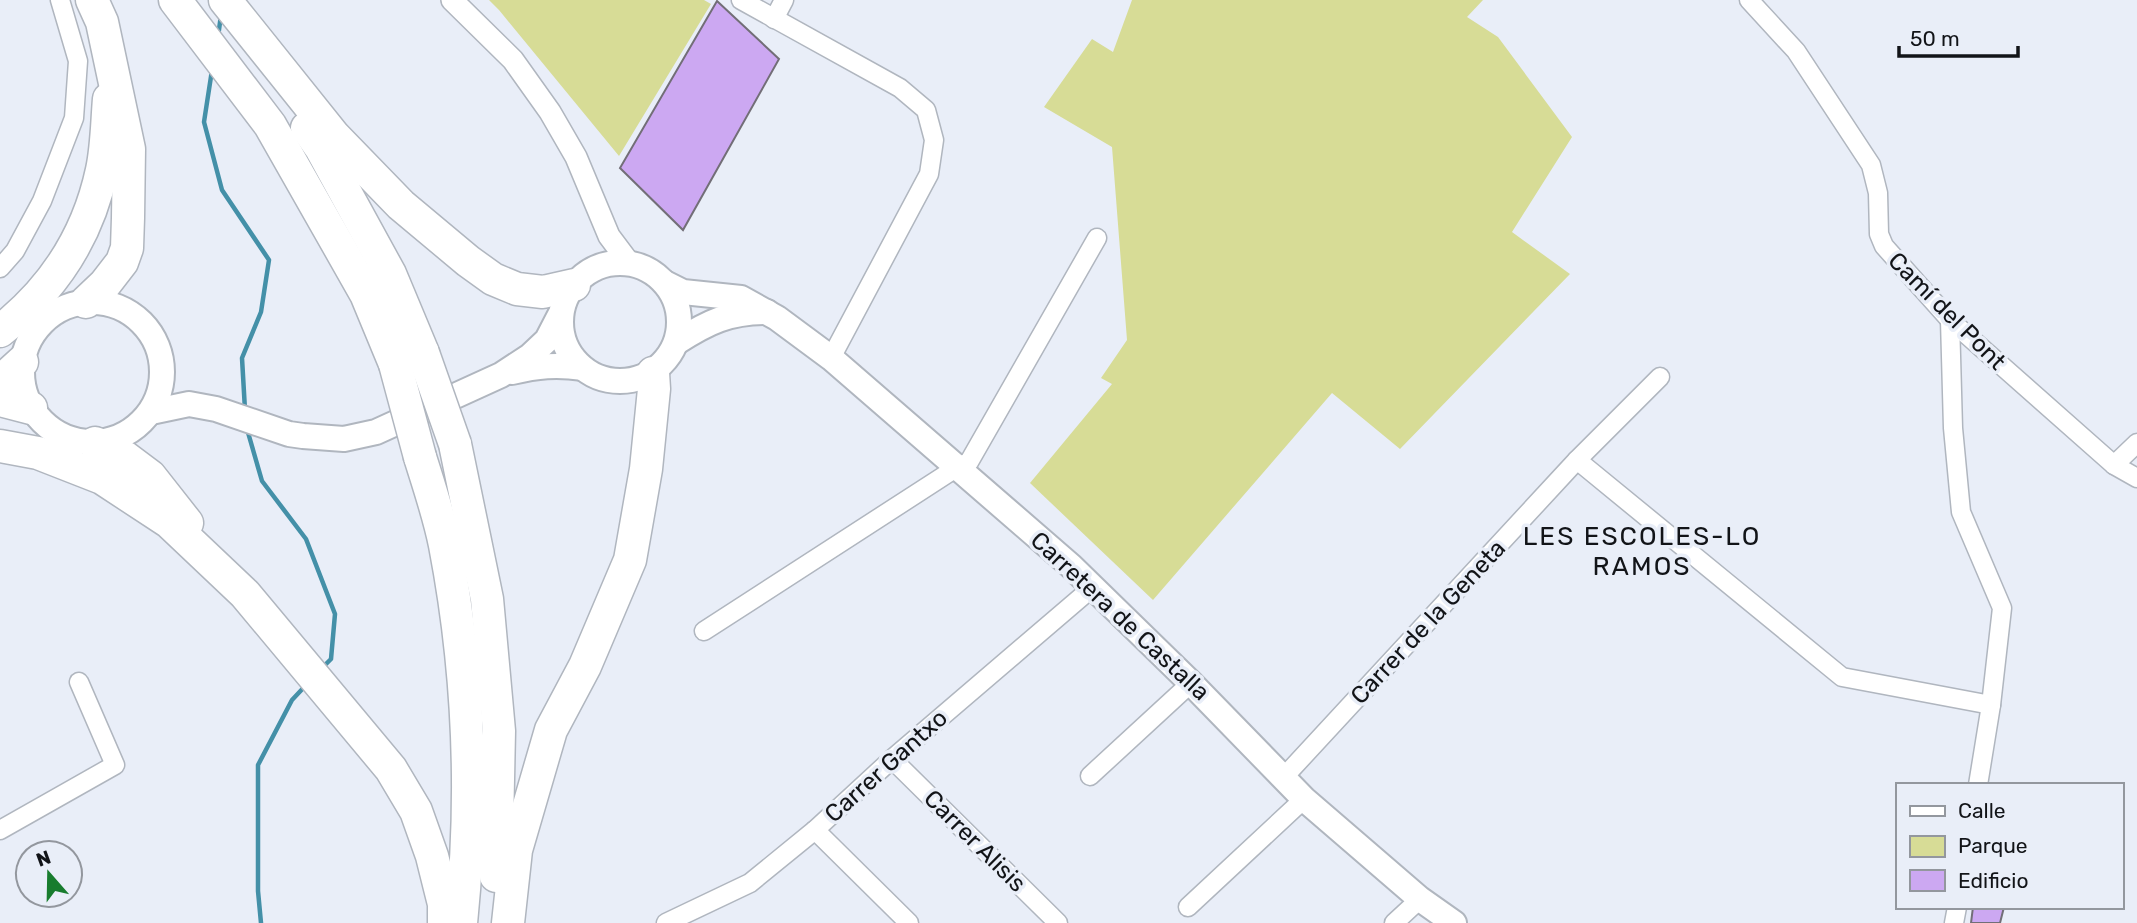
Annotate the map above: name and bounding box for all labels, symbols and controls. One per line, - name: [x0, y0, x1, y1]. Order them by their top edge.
- scale bar: [1899, 14, 2018, 58]
- text: 50 m: [1910, 26, 1960, 51]
- street label: Camí del Pont: [1882, 246, 2012, 376]
- district label: LES ESCOLES-LO RAMOS: [1523, 521, 1761, 582]
- street label: Carretera de Castalla: [1025, 526, 1215, 706]
- street label: Carrer de la Geneta: [1345, 534, 1511, 710]
- street label: Carrer Gantxo: [819, 704, 953, 828]
- legend: [1896, 783, 2123, 909]
- street label: Carrer Alisis: [918, 784, 1032, 898]
- text: Calle: [1958, 798, 2006, 823]
- text: Parque: [1958, 833, 2028, 858]
- north arrow: [14, 839, 84, 909]
- text: N: [33, 845, 54, 872]
- text: Edificio: [1958, 868, 2028, 893]

